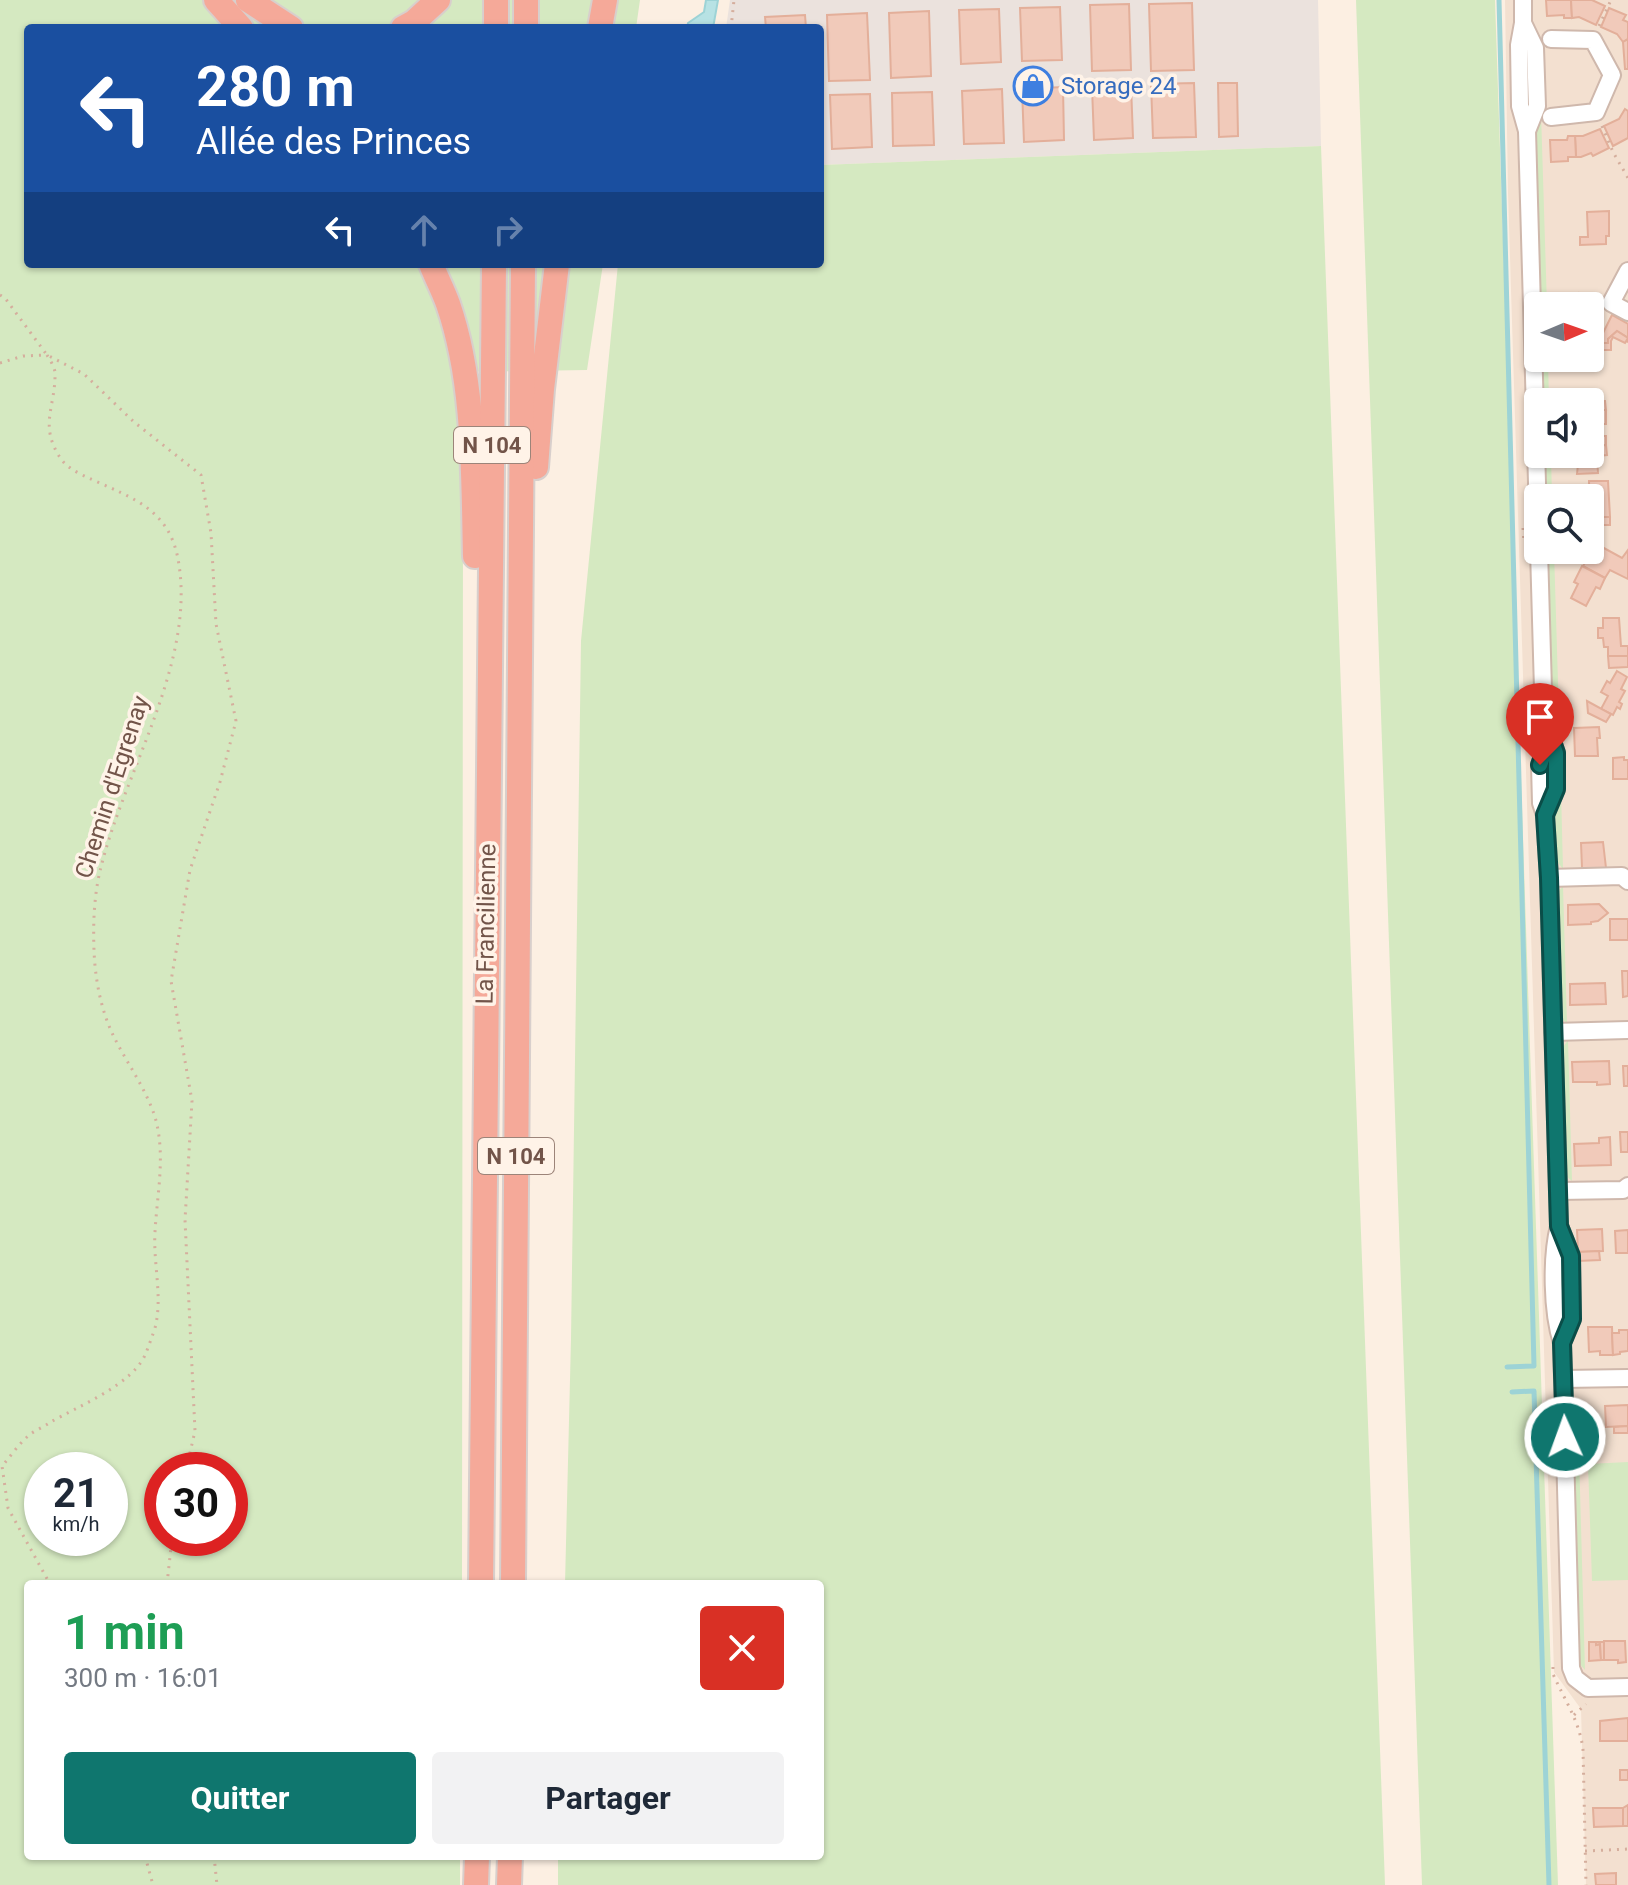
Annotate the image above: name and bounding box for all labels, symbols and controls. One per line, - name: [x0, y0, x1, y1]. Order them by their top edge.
- text: 280 m: [196, 54, 355, 120]
- icon: left: [64, 56, 168, 160]
- shop icon: Storage 24: [1012, 65, 1054, 107]
- place label: Storage 24: [1061, 72, 1176, 100]
- text: Allée des Princes: [196, 121, 471, 163]
- icon: left: [318, 208, 362, 252]
- icon: ahead: [402, 208, 446, 252]
- icon: right: [486, 208, 530, 252]
- north arrow: [1524, 292, 1604, 372]
- map controls: [1524, 292, 1604, 564]
- button: sound: [1524, 388, 1604, 468]
- road number: N 104: [454, 427, 530, 463]
- button: search: [1524, 484, 1604, 564]
- pin: [1506, 683, 1574, 765]
- street label: Chemin d'Egrenay: [69, 692, 155, 882]
- icon: arrive: [1518, 695, 1562, 739]
- street label: La Francilienne: [471, 843, 501, 1005]
- road number: N 104: [478, 1138, 554, 1174]
- position arrow: [1523, 1395, 1607, 1479]
- speed limit sign: 30: [144, 1452, 248, 1556]
- text: 21: [53, 1470, 99, 1517]
- text: km/h: [53, 1512, 99, 1536]
- text: 1 min: [64, 1604, 185, 1661]
- button: close: [700, 1606, 784, 1690]
- text: 300 m · 16:01: [64, 1663, 222, 1693]
- button: Quitter: [64, 1752, 416, 1844]
- button: Partager: [432, 1752, 784, 1844]

